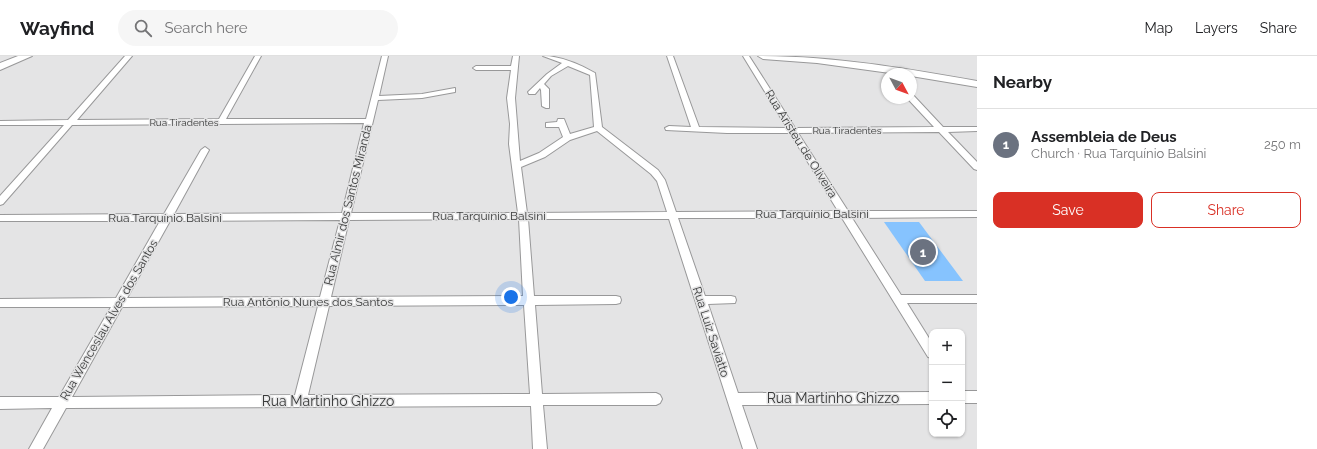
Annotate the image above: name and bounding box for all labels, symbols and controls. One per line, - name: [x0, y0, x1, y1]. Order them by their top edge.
- search box: [118, 10, 398, 46]
- text: Wayfind: [20, 17, 94, 39]
- icon: search: [132, 17, 154, 39]
- text: Search here: [164, 19, 248, 37]
- text: Map: [1145, 20, 1173, 36]
- text: Layers: [1195, 20, 1238, 36]
- text: Share: [1260, 20, 1297, 36]
- north arrow: [881, 68, 917, 104]
- text: Nearby: [993, 72, 1052, 92]
- street label: Rua Aristeu de Oliveira: [762, 87, 840, 201]
- street label: Rua Tiradentes: [149, 117, 219, 128]
- street label: Rua Almir dos Santos Miranda: [321, 123, 375, 287]
- street label: Rua Tiradentes: [812, 125, 882, 136]
- text: Assembleia de Deus: [1031, 128, 1177, 146]
- text: 1: [1003, 137, 1009, 152]
- text: 250 m: [1264, 137, 1301, 152]
- text: Church · Rua Tarquínio Balsini: [1031, 146, 1206, 161]
- button: Save: [993, 192, 1143, 228]
- button: Share: [1151, 192, 1301, 228]
- street label: Rua Tarquínio Balsini: [755, 207, 869, 221]
- street label: Rua Tarquínio Balsini: [432, 209, 546, 223]
- street label: Rua Tarquínio Balsini: [108, 211, 222, 225]
- street label: Rua Wenceslau Alves dos Santos: [57, 237, 161, 403]
- pin: 1: [910, 237, 936, 267]
- street label: Rua Luiz Saviatto: [690, 285, 732, 379]
- your location: [501, 287, 521, 307]
- street label: Rua Antônio Nunes dos Santos: [223, 295, 393, 309]
- map controls: [929, 329, 965, 437]
- button: +: [929, 329, 965, 365]
- button: −: [929, 365, 965, 401]
- street label: Rua Martinho Ghizzo: [767, 390, 899, 406]
- street label: Rua Martinho Ghizzo: [262, 393, 394, 409]
- button: locate: [929, 401, 965, 437]

